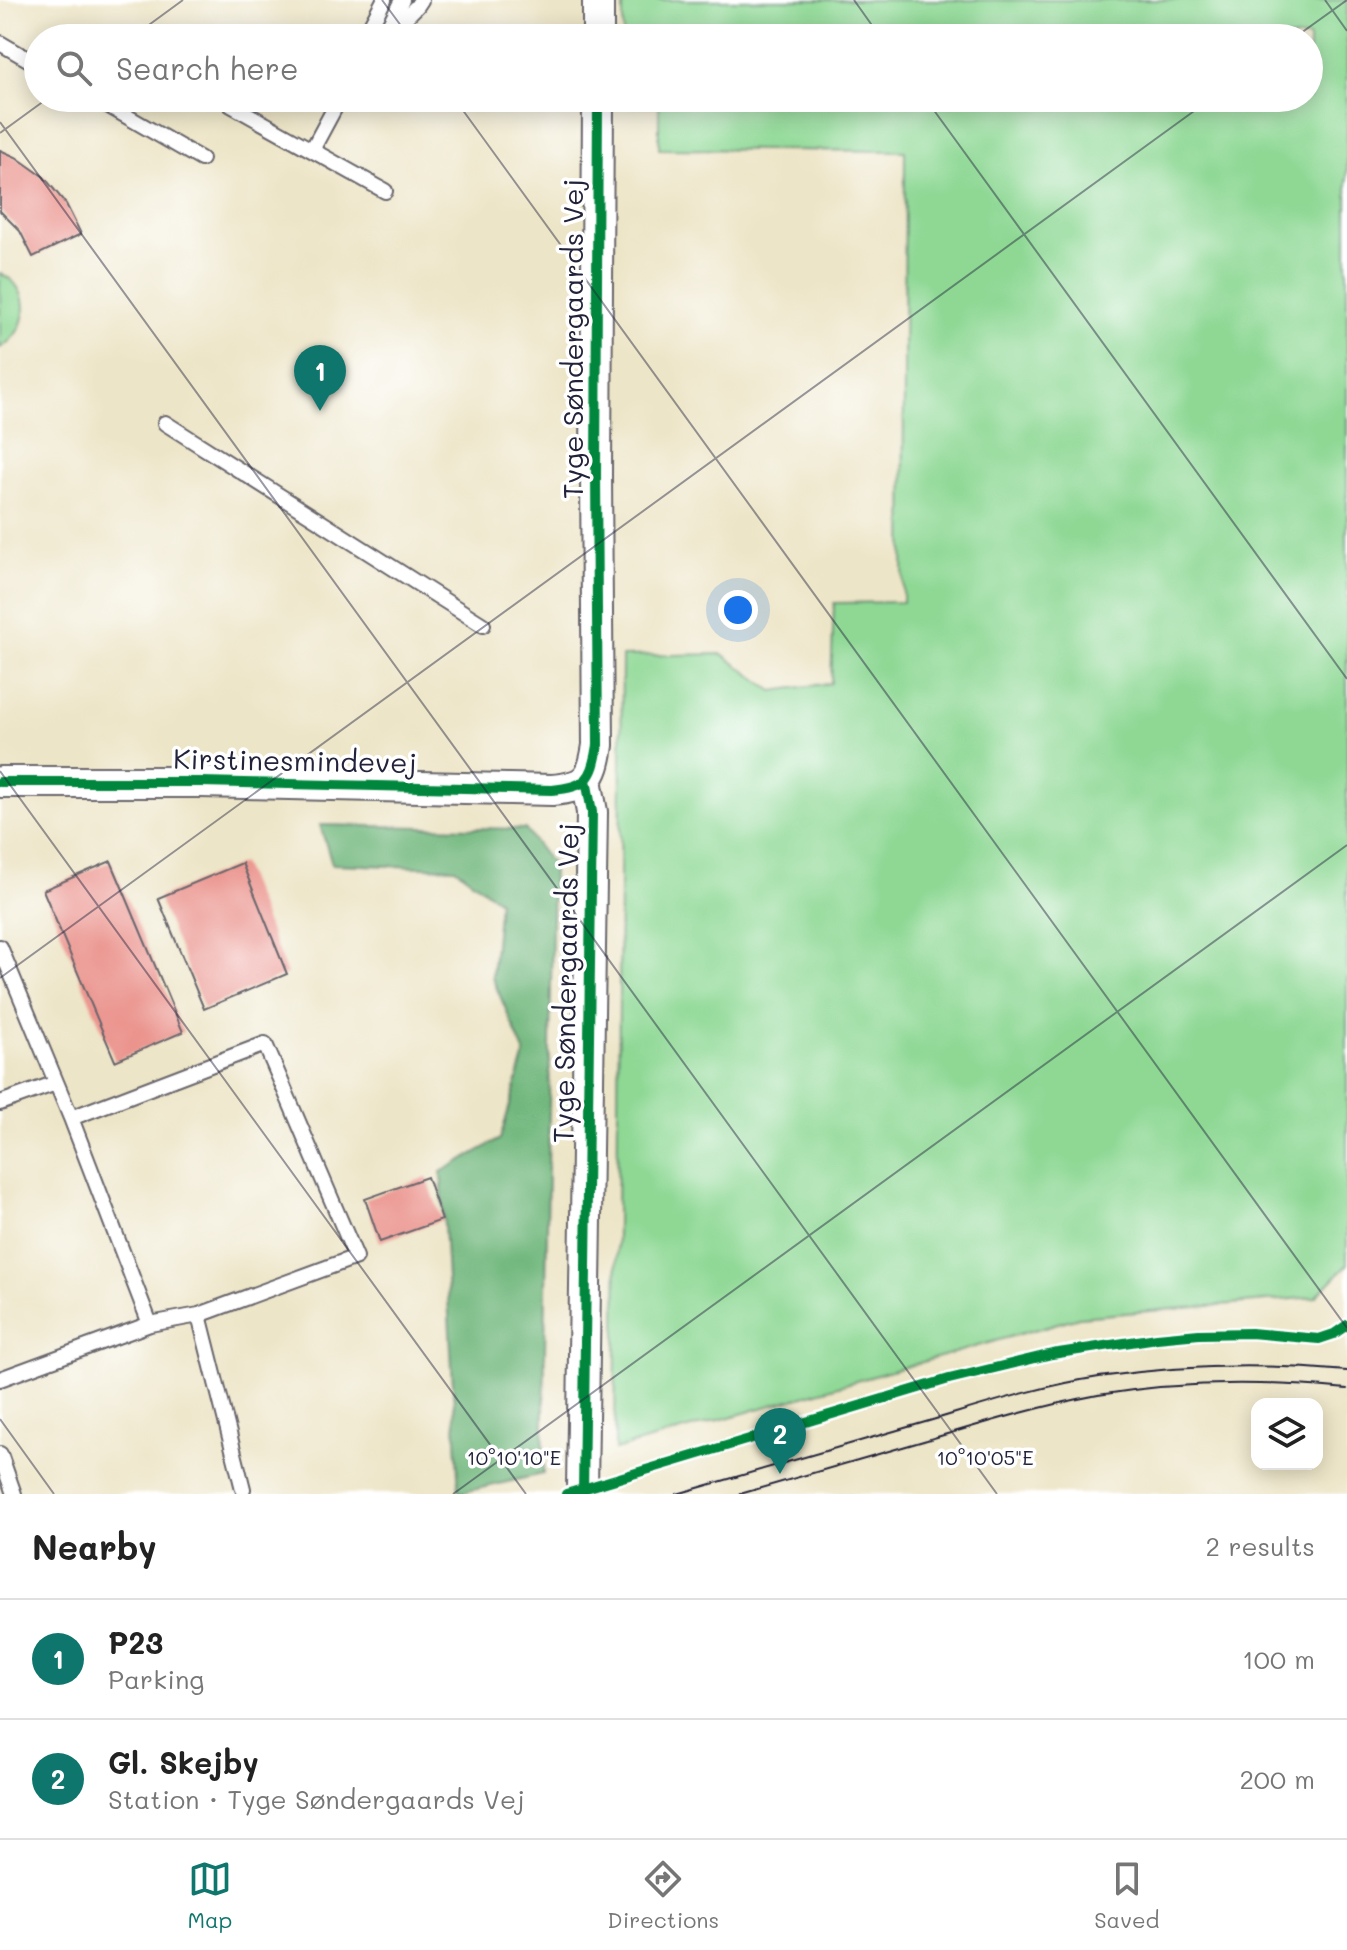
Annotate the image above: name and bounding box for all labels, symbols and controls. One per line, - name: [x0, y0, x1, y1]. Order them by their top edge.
- search box: [24, 24, 1323, 112]
- icon: search: [52, 46, 96, 90]
- text: Search here: [116, 48, 299, 88]
- street label: Tyge Søndergaards Vej: [554, 179, 590, 499]
- pin: 1: [294, 345, 346, 411]
- your location: [718, 590, 758, 630]
- street label: Kirstinesmindevej: [173, 740, 417, 780]
- street label: Tyge Søndergaards Vej: [544, 823, 586, 1143]
- map controls: [1251, 1398, 1323, 1470]
- button: layers: [1251, 1398, 1323, 1470]
- pin: 2: [754, 1408, 806, 1474]
- text: 10°10'10"E: [467, 1444, 561, 1470]
- text: 10°10'05"E: [936, 1444, 1034, 1470]
- text: Nearby: [32, 1524, 157, 1569]
- text: 2 results: [1206, 1529, 1315, 1563]
- text: P23: [108, 1622, 163, 1662]
- text: 1: [52, 1642, 64, 1676]
- text: 100 m: [1242, 1642, 1315, 1676]
- text: Parking: [108, 1662, 204, 1696]
- text: Gl. Skejby: [108, 1742, 259, 1782]
- text: 2: [51, 1762, 65, 1796]
- text: 200 m: [1239, 1762, 1315, 1796]
- text: Station · Tyge Søndergaards Vej: [108, 1782, 525, 1816]
- tab: Map: [188, 1857, 232, 1934]
- tab: Directions: [607, 1857, 719, 1934]
- tab: Saved: [1094, 1857, 1159, 1934]

